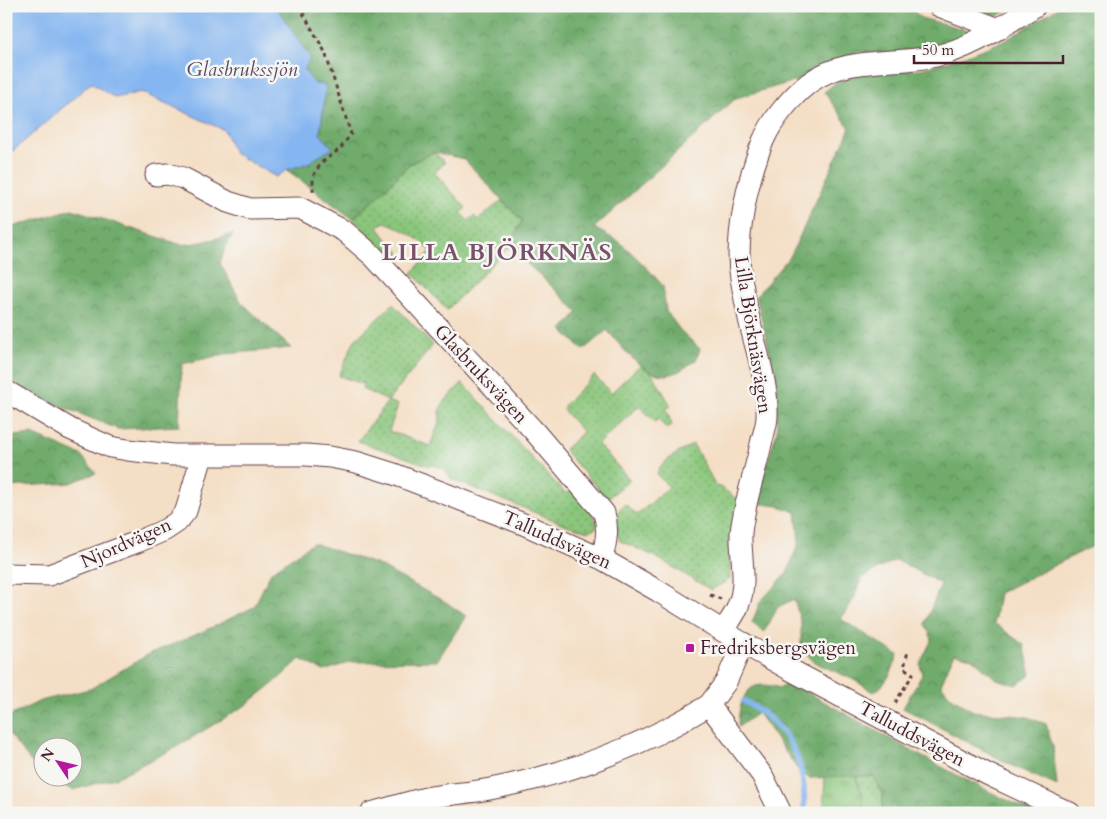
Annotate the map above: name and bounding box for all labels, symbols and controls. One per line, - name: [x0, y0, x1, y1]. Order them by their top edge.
- scale bar: [914, 32, 1063, 64]
- text: 50 m: [922, 40, 954, 60]
- water label: Glasbrukssjön: [187, 56, 298, 83]
- district label: LILLA BJÖRKNÄS: [382, 236, 612, 269]
- street label: Lilla Björknäsvägen: [728, 254, 778, 416]
- street label: Glasbruksvägen: [428, 319, 534, 429]
- street label: Talluddsvägen: [498, 504, 616, 576]
- street label: Njordvägen: [76, 511, 176, 575]
- place label: Fredriksbergsvägen: [700, 635, 856, 661]
- marker: Fredriksbergsvägen: [684, 642, 696, 654]
- street label: Talluddsvägen: [854, 695, 970, 773]
- north arrow: [32, 736, 82, 786]
- text: N: [36, 744, 59, 765]

